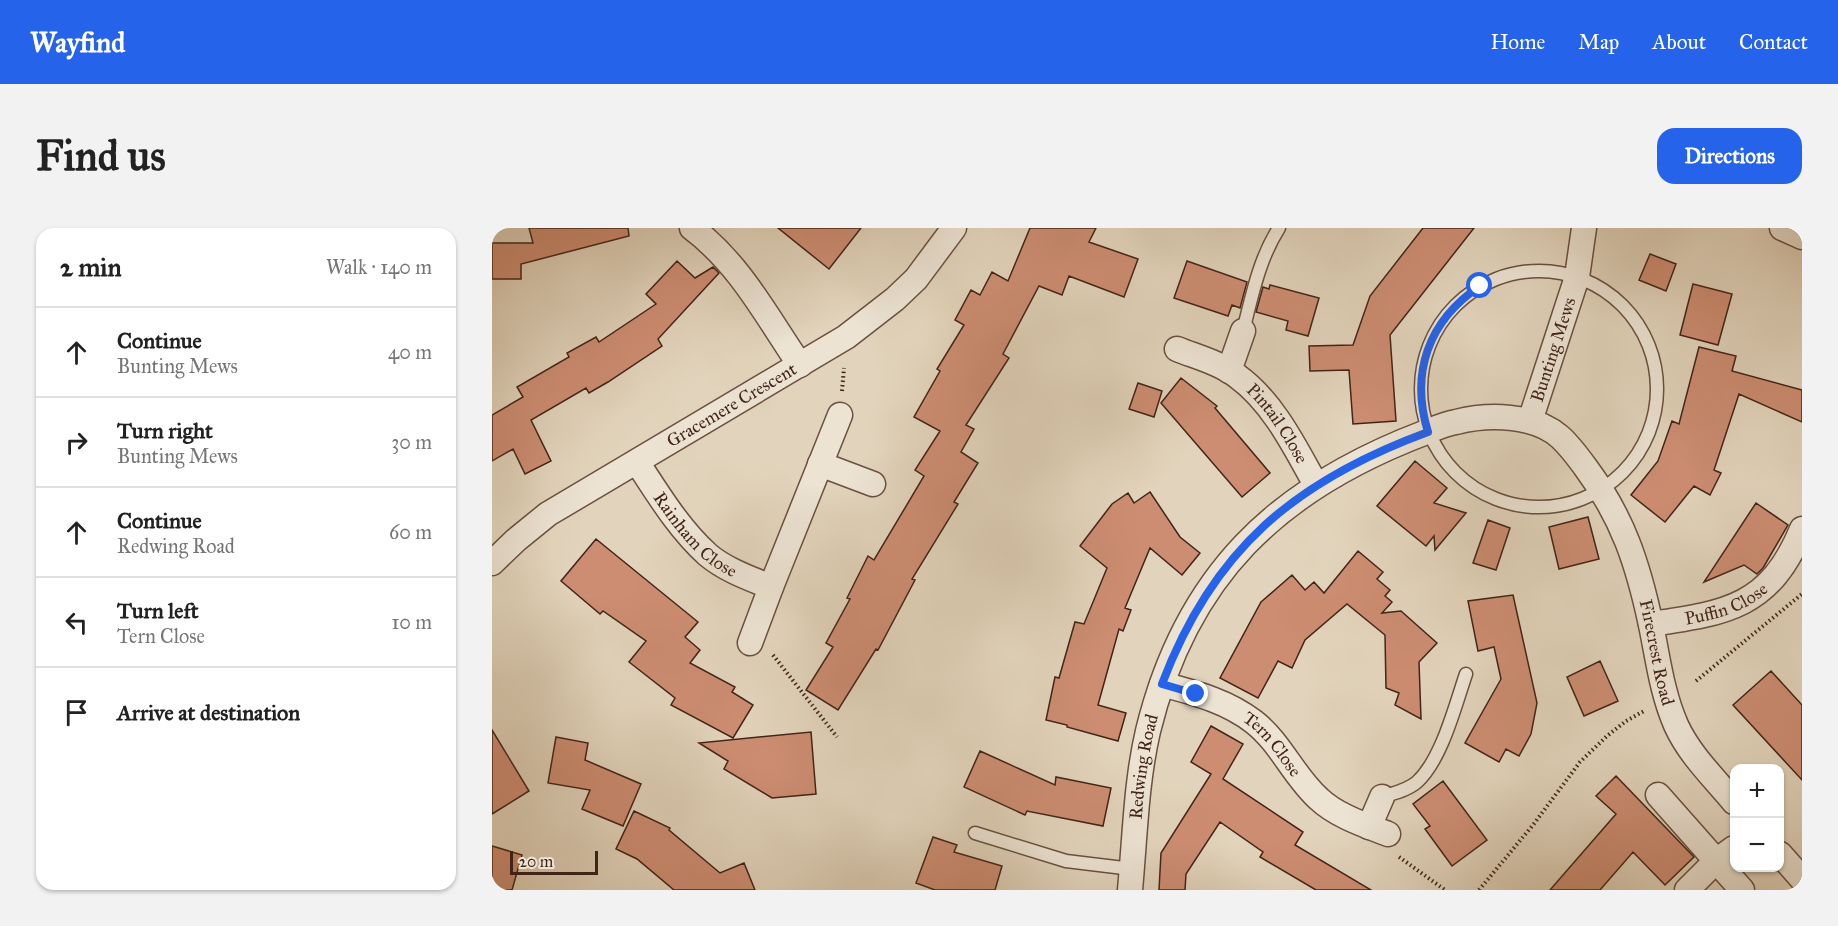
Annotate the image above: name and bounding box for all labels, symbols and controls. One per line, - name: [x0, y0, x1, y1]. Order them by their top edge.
- text: Wayfind: [30, 25, 125, 60]
- text: Home: [1490, 29, 1545, 55]
- text: Map: [1578, 29, 1619, 55]
- text: About: [1652, 29, 1706, 55]
- text: Contact: [1739, 29, 1808, 55]
- button: Directions: [1657, 128, 1802, 184]
- text: Find us: [36, 130, 166, 182]
- text: 2 min: [60, 251, 121, 283]
- text: Walk · 140 m: [326, 255, 432, 279]
- route start: [1466, 272, 1492, 298]
- street label: Bunting Mews: [1526, 295, 1581, 405]
- text: Continue: [117, 327, 202, 354]
- icon: ahead: [60, 336, 93, 369]
- text: 40 m: [388, 340, 432, 364]
- text: Bunting Mews: [117, 354, 238, 378]
- street label: Gracemere Crescent: [663, 358, 801, 452]
- street label: Pintail Close: [1242, 379, 1313, 467]
- text: Turn right: [117, 417, 213, 444]
- icon: right: [60, 426, 93, 459]
- text: 30 m: [391, 430, 432, 454]
- text: Bunting Mews: [117, 444, 238, 468]
- street label: Rainham Close: [649, 488, 741, 582]
- text: Continue: [117, 507, 202, 534]
- icon: ahead: [60, 516, 93, 549]
- text: 60 m: [389, 520, 432, 544]
- text: Redwing Road: [117, 534, 235, 558]
- street label: Puffin Close: [1683, 578, 1772, 630]
- text: Turn left: [117, 597, 199, 624]
- street label: Firecrest Road: [1635, 597, 1679, 708]
- icon: left: [60, 606, 93, 639]
- text: 10 m: [391, 610, 432, 634]
- text: Tern Close: [117, 624, 205, 648]
- route end: [1182, 680, 1208, 706]
- icon: arrive: [60, 696, 93, 729]
- text: Arrive at destination: [117, 699, 300, 726]
- street label: Tern Close: [1239, 707, 1306, 781]
- street label: Redwing Road: [1125, 712, 1163, 820]
- map controls: [1730, 764, 1784, 872]
- button: +: [1730, 764, 1784, 818]
- button: −: [1730, 818, 1784, 872]
- scale bar: [510, 848, 598, 876]
- text: 20 m: [519, 852, 553, 871]

